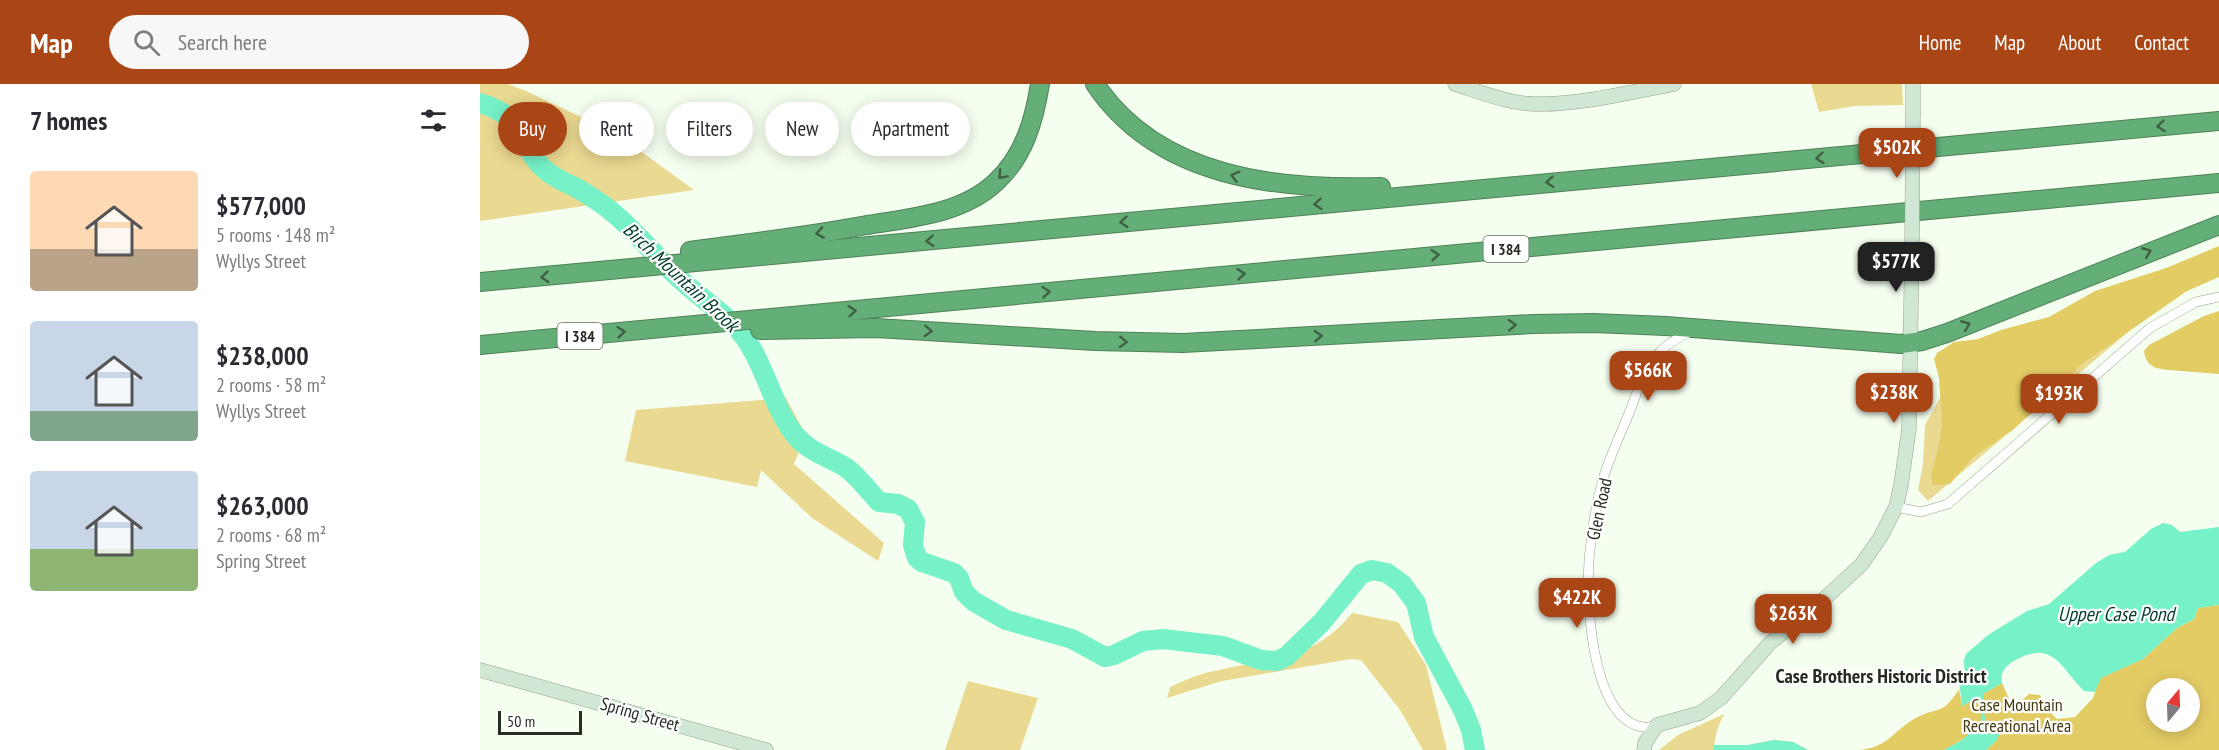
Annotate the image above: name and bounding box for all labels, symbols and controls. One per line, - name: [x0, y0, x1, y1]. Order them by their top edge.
- search box: [109, 15, 529, 69]
- text: Map: [30, 24, 73, 61]
- icon: search: [130, 26, 163, 59]
- text: Search here: [178, 28, 267, 56]
- text: Home: [1919, 29, 1961, 56]
- text: Map: [1994, 29, 2025, 56]
- text: About: [2058, 29, 2101, 56]
- text: Contact: [2134, 29, 2189, 56]
- chip: Buy: [498, 102, 567, 156]
- chip: Rent: [579, 102, 654, 156]
- chip: Filters: [666, 102, 753, 156]
- chip: New: [765, 102, 839, 156]
- chip: Apartment: [851, 102, 970, 156]
- text: 7 homes: [30, 104, 107, 137]
- icon: filters: [417, 104, 450, 137]
- one-way arrow: [2156, 119, 2165, 132]
- pin: $502K: [1855, 128, 1939, 179]
- text: $502K: [1873, 134, 1921, 160]
- one-way arrow: [1816, 151, 1825, 164]
- one-way arrow: [999, 168, 1010, 179]
- one-way arrow: [1230, 171, 1241, 183]
- one-way arrow: [1546, 175, 1555, 188]
- text: $577,000: [216, 189, 306, 222]
- icon: home: [78, 195, 150, 267]
- one-way arrow: [1314, 197, 1323, 210]
- one-way arrow: [1120, 215, 1129, 228]
- water label: Birch Mountain Brook: [618, 217, 746, 339]
- text: 5 rooms · 148 m²: [216, 222, 335, 248]
- one-way arrow: [816, 227, 825, 239]
- one-way arrow: [925, 234, 935, 247]
- road number: I 384: [1484, 236, 1528, 262]
- pin: $577K: [1854, 242, 1938, 293]
- one-way arrow: [2141, 247, 2152, 259]
- text: Wyllys Street: [216, 248, 306, 274]
- text: $577K: [1872, 248, 1920, 274]
- one-way arrow: [1430, 249, 1439, 262]
- one-way arrow: [1236, 268, 1245, 281]
- one-way arrow: [541, 270, 550, 283]
- one-way arrow: [1042, 286, 1051, 299]
- one-way arrow: [848, 305, 857, 318]
- one-way arrow: [1508, 318, 1517, 331]
- one-way arrow: [1960, 320, 1971, 332]
- road number: I 384: [558, 323, 602, 349]
- one-way arrow: [924, 324, 933, 337]
- one-way arrow: [616, 326, 625, 339]
- one-way arrow: [1313, 330, 1322, 343]
- one-way arrow: [1118, 335, 1127, 348]
- text: $238,000: [216, 339, 309, 372]
- icon: home: [78, 345, 150, 417]
- pin: $566K: [1606, 351, 1690, 402]
- text: $566K: [1624, 357, 1672, 383]
- text: 2 rooms · 58 m²: [216, 372, 326, 398]
- pin: $238K: [1852, 373, 1936, 424]
- pin: $193K: [2017, 374, 2101, 425]
- text: $238K: [1870, 379, 1918, 405]
- text: $193K: [2035, 380, 2083, 406]
- text: Wyllys Street: [216, 398, 306, 424]
- street label: Glen Road: [1581, 476, 1617, 542]
- text: $263,000: [216, 489, 309, 522]
- icon: home: [78, 495, 150, 567]
- text: 2 rooms · 68 m²: [216, 522, 326, 548]
- text: Spring Street: [216, 548, 306, 574]
- pin: $422K: [1535, 578, 1619, 629]
- text: $422K: [1553, 584, 1601, 610]
- pin: $263K: [1751, 594, 1835, 645]
- text: $263K: [1769, 600, 1817, 626]
- water label: Upper Case Pond: [2058, 601, 2177, 627]
- district label: Case Brothers Historic District: [1776, 663, 1987, 689]
- north arrow: [2146, 678, 2200, 732]
- map controls: [2146, 678, 2200, 732]
- street label: Spring Street: [598, 692, 682, 736]
- park label: Case Mountain Recreational Area: [1963, 693, 2071, 737]
- scale bar: [498, 708, 582, 736]
- text: 50 m: [507, 711, 535, 731]

